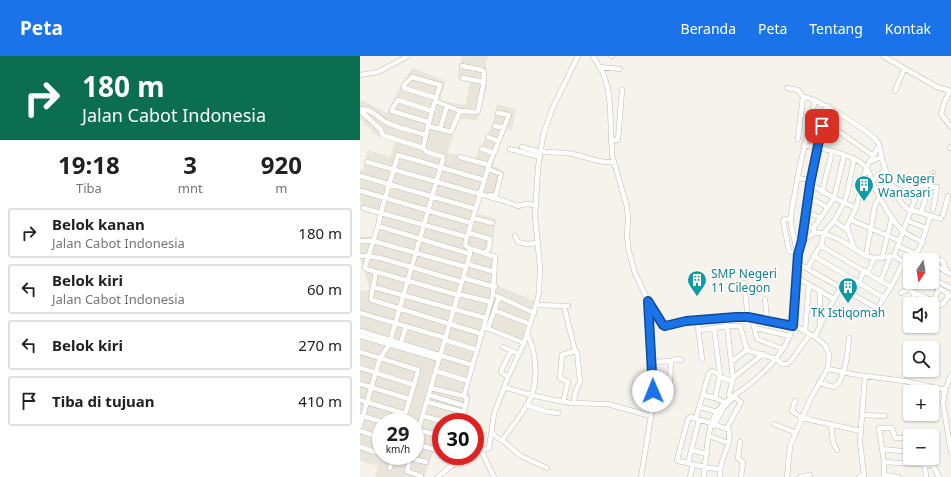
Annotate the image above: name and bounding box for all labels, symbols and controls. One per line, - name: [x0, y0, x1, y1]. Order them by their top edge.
- text: Peta: [20, 15, 63, 41]
- text: Beranda: [681, 19, 736, 38]
- text: Peta: [758, 19, 787, 38]
- text: Tentang: [809, 19, 863, 38]
- text: Kontak: [885, 19, 931, 38]
- text: 180 m: [82, 67, 165, 105]
- icon: right: [16, 72, 68, 124]
- text: Jalan Cabot Indonesia: [82, 103, 266, 127]
- pin: [805, 109, 839, 143]
- icon: arrive: [811, 115, 833, 137]
- text: 19:18: [58, 148, 120, 181]
- text: 3: [183, 148, 197, 181]
- text: 920: [261, 148, 302, 181]
- place label: SD Negeri Wanasari: [878, 170, 935, 201]
- building icon: SD Negeri Wanasari: [853, 174, 875, 202]
- text: Tiba: [76, 179, 102, 197]
- text: mnt: [178, 179, 203, 197]
- text: m: [275, 179, 287, 197]
- text: Belok kanan: [52, 214, 145, 234]
- icon: right: [18, 222, 40, 244]
- text: 180 m: [298, 223, 342, 243]
- text: Jalan Cabot Indonesia: [52, 234, 185, 252]
- north arrow: [903, 253, 939, 289]
- map controls: [903, 253, 939, 465]
- place label: SMP Negeri 11 Cilegon: [711, 265, 777, 296]
- building icon: SMP Negeri 11 Cilegon: [686, 269, 708, 297]
- text: Belok kiri: [52, 270, 123, 290]
- building icon: TK Istiqomah: [837, 276, 859, 304]
- icon: left: [18, 278, 40, 300]
- text: 60 m: [307, 279, 342, 299]
- text: Jalan Cabot Indonesia: [52, 290, 185, 308]
- button: sound: [903, 297, 939, 333]
- place label: TK Istiqomah: [811, 304, 885, 321]
- icon: left: [18, 334, 40, 356]
- text: Belok kiri: [52, 335, 123, 355]
- text: 270 m: [298, 335, 342, 355]
- button: search: [903, 341, 939, 377]
- position arrow: [632, 370, 674, 412]
- button: +: [903, 385, 939, 421]
- icon: arrive: [18, 390, 40, 412]
- text: Tiba di tujuan: [52, 391, 155, 411]
- text: 410 m: [298, 391, 342, 411]
- speed limit sign: 30: [432, 413, 484, 465]
- text: 29: [387, 420, 409, 447]
- button: −: [903, 429, 939, 465]
- text: km/h: [386, 442, 410, 456]

